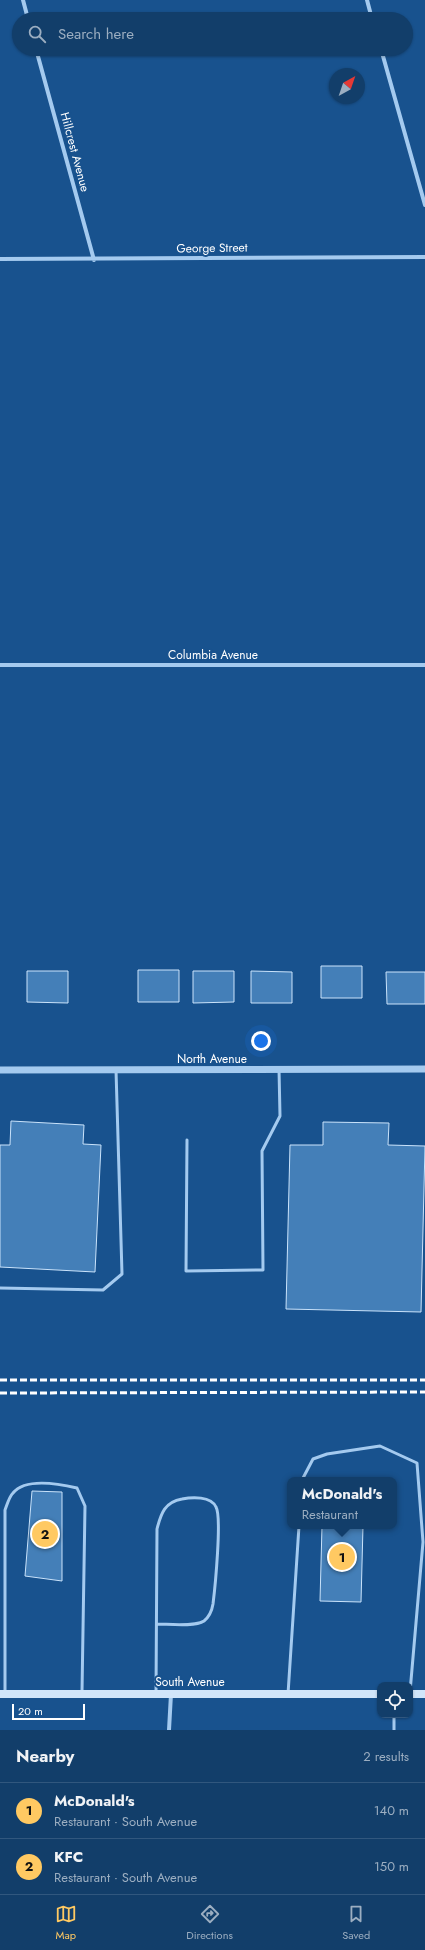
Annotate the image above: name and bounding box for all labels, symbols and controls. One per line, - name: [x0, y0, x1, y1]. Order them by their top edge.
- search box: [12, 12, 413, 56]
- icon: search: [26, 23, 48, 45]
- text: Search here: [58, 23, 134, 45]
- north arrow: [329, 68, 365, 104]
- street label: Hillcrest Avenue: [56, 110, 94, 194]
- street label: George Street: [176, 238, 248, 258]
- street label: Columbia Avenue: [168, 646, 258, 664]
- your location: [251, 1031, 271, 1051]
- street label: North Avenue: [177, 1050, 247, 1068]
- popup: [287, 1477, 397, 1529]
- text: McDonald's: [302, 1483, 382, 1505]
- text: Restaurant: [302, 1505, 358, 1524]
- pin: 2: [32, 1519, 58, 1549]
- pin: 1: [329, 1542, 355, 1572]
- street label: South Avenue: [155, 1673, 225, 1691]
- map controls: [377, 1682, 413, 1718]
- button: locate: [377, 1682, 413, 1718]
- scale bar: [12, 1702, 85, 1721]
- text: 20 m: [18, 1703, 43, 1719]
- text: Nearby: [16, 1744, 74, 1768]
- text: 2 results: [363, 1747, 409, 1766]
- text: McDonald's: [54, 1790, 135, 1812]
- text: 1: [26, 1801, 32, 1820]
- text: 140 m: [374, 1801, 409, 1820]
- text: Restaurant · South Avenue: [54, 1812, 197, 1831]
- text: KFC: [54, 1846, 83, 1868]
- text: 2: [25, 1857, 33, 1876]
- text: 150 m: [374, 1857, 409, 1876]
- text: Restaurant · South Avenue: [54, 1868, 197, 1887]
- tab: Map: [55, 1903, 77, 1943]
- tab: Directions: [186, 1903, 233, 1943]
- tab: Saved: [342, 1903, 370, 1943]

